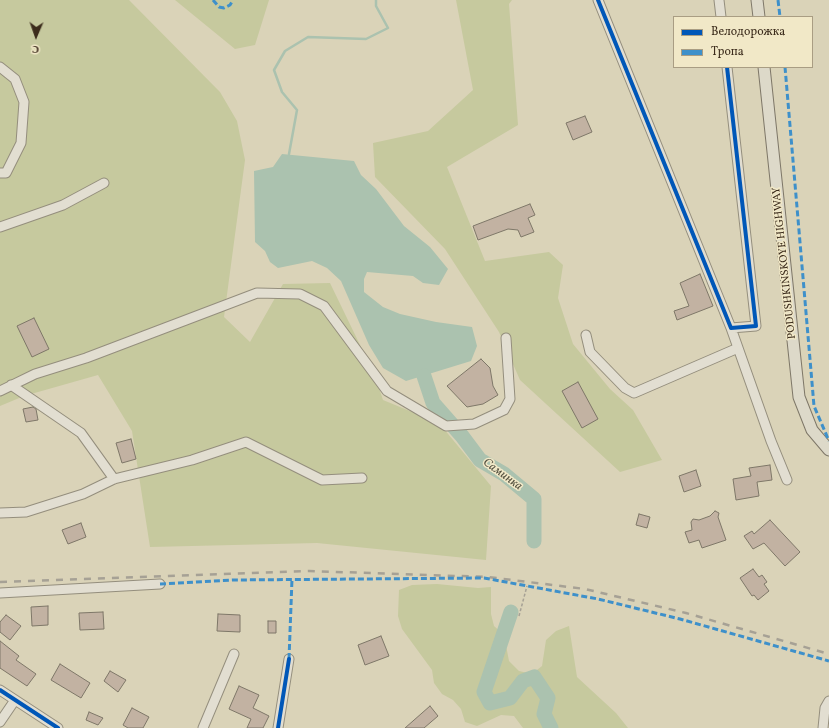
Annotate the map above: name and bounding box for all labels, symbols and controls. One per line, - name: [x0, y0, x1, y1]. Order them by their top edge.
- north arrow: [16, 16, 56, 56]
- legend: [673, 16, 813, 68]
- text: Велодорожка: [711, 24, 785, 40]
- text: С: [32, 41, 39, 56]
- text: Тропа: [711, 44, 744, 60]
- street label: PODUSHKINSKOYE HIGHWAY: [770, 186, 800, 340]
- water label: Саминка: [480, 456, 524, 494]

